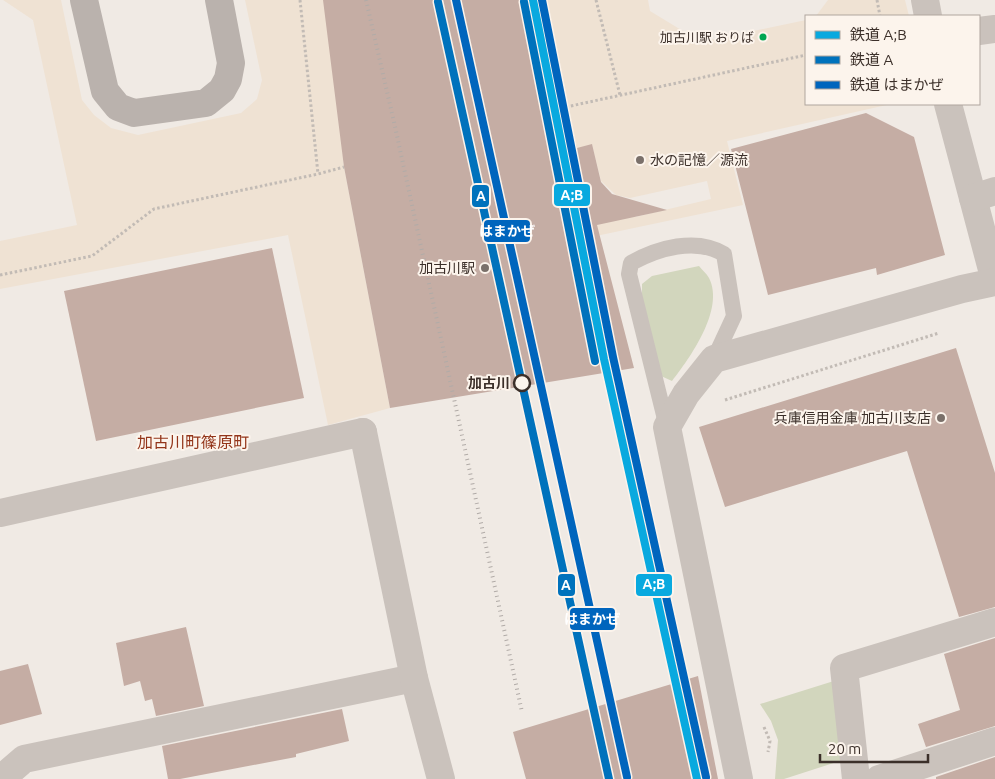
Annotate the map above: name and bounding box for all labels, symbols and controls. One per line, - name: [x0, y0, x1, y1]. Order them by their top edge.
- legend: [805, 15, 980, 105]
- text: 鉄道 A;B: [850, 26, 907, 43]
- place label: 加古川駅 おりば: [660, 30, 754, 44]
- marker: 加古川駅 おりば: [758, 32, 768, 42]
- text: 鉄道 A: [850, 51, 893, 68]
- text: 鉄道 はまかぜ: [850, 76, 943, 93]
- place label: 水の記憶／源流: [650, 152, 748, 168]
- marker: 水の記憶／源流: [634, 154, 646, 166]
- line badge: A;B: [553, 183, 591, 207]
- line badge: A: [471, 184, 490, 208]
- text: A;B: [561, 187, 583, 203]
- text: A: [476, 188, 486, 204]
- line badge: はまかぜ: [483, 219, 531, 243]
- text: はまかぜ: [479, 223, 535, 239]
- place label: 加古川駅: [419, 260, 475, 276]
- marker: 加古川駅: [479, 262, 491, 274]
- marker: 加古川: [513, 374, 531, 392]
- place label: 加古川: [468, 375, 510, 391]
- place label: 兵庫信用金庫 加古川支店: [774, 410, 931, 426]
- marker: 兵庫信用金庫 加古川支店: [935, 412, 947, 424]
- district label: 加古川町篠原町: [137, 433, 249, 451]
- line badge: A: [557, 573, 576, 597]
- line badge: A;B: [635, 573, 673, 597]
- text: A;B: [643, 576, 665, 592]
- text: A: [561, 577, 571, 593]
- line badge: はまかぜ: [569, 607, 616, 631]
- text: はまかぜ: [564, 611, 620, 627]
- scale bar: [820, 732, 928, 764]
- text: 20 m: [828, 740, 861, 757]

